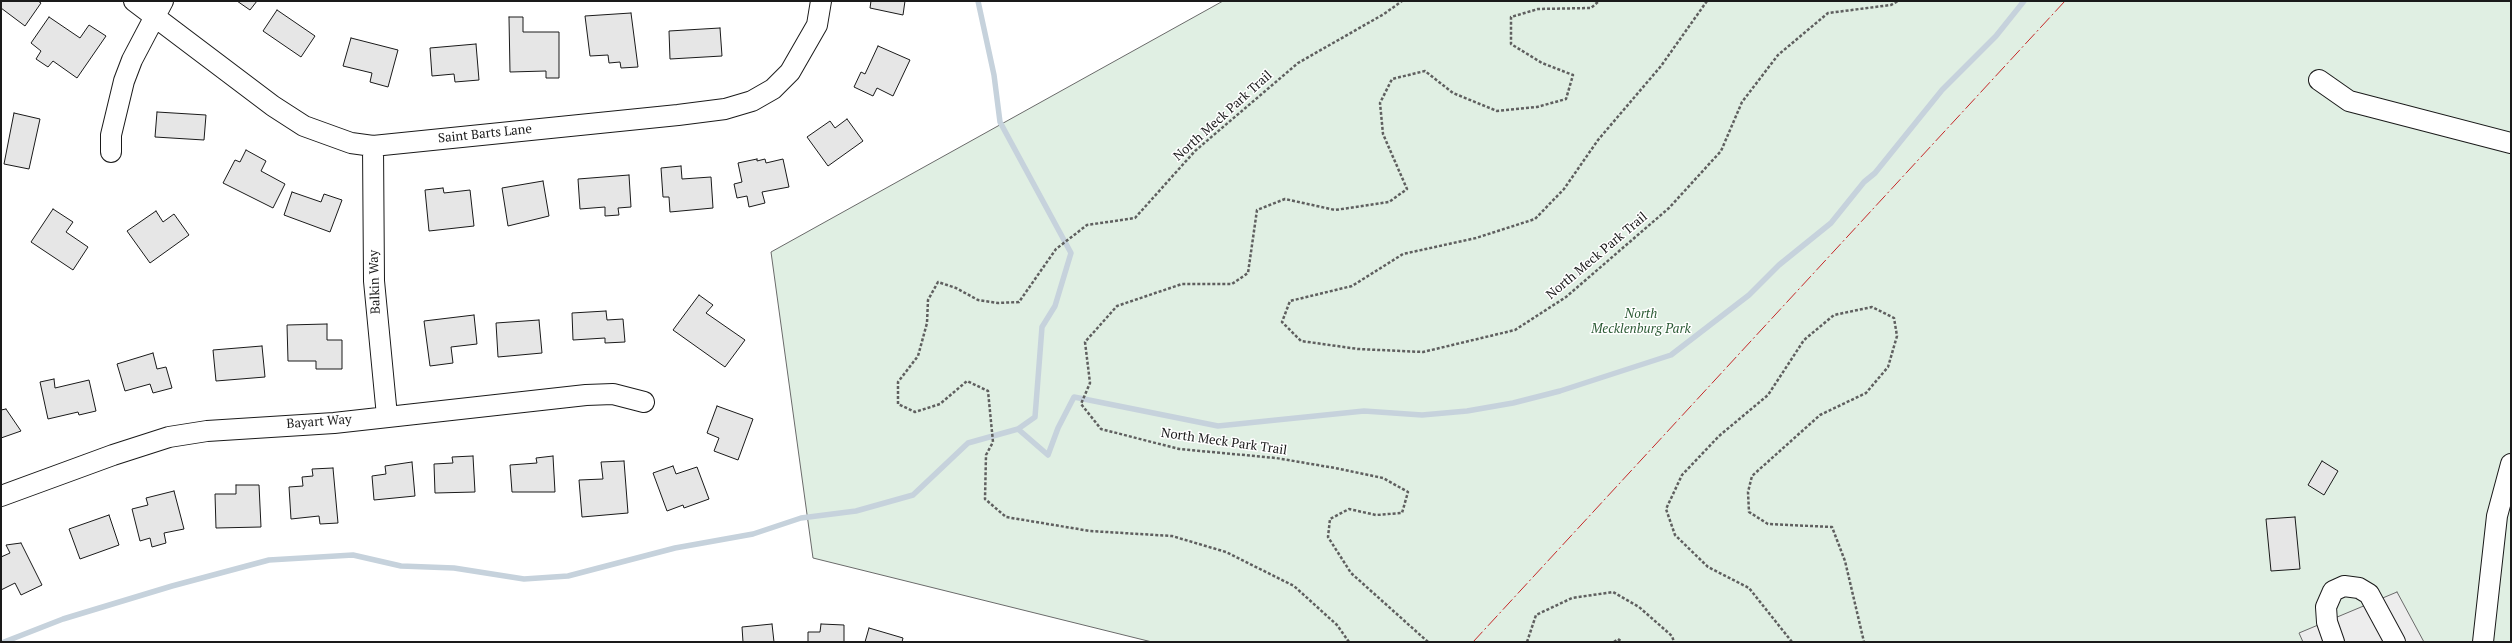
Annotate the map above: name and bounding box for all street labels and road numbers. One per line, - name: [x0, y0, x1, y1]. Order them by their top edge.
- street label: North Meck Park Trail: [1171, 68, 1275, 164]
- street label: Saint Barts Lane: [437, 121, 533, 147]
- street label: North Meck Park Trail: [1543, 209, 1651, 303]
- street label: Balkin Way: [366, 250, 384, 314]
- street label: Bayart Way: [286, 412, 352, 432]
- street label: North Meck Park Trail: [1160, 425, 1288, 459]

